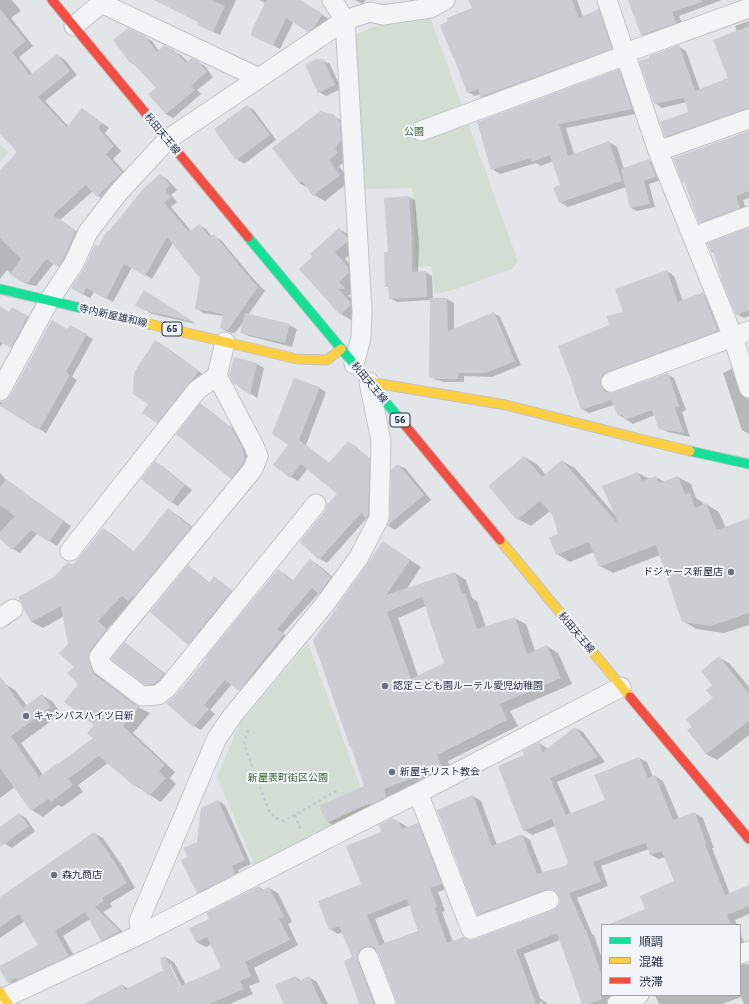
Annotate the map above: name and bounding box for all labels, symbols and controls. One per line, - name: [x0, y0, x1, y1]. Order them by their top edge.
- street label: 秋田天王線: [142, 111, 182, 157]
- park label: 公園: [404, 126, 424, 138]
- street label: 寺内新屋雄和線: [78, 302, 148, 330]
- road number: 65: [162, 322, 182, 336]
- street label: 秋田天王線: [348, 360, 390, 406]
- road number: 56: [390, 413, 410, 427]
- place label: ドジャース新屋店: [643, 566, 723, 578]
- marker: ドジャース新屋店: [726, 567, 736, 577]
- street label: 秋田天王線: [555, 610, 597, 656]
- place label: 認定こども園ルーテル愛児幼稚園: [393, 680, 543, 692]
- marker: 認定こども園ルーテル愛児幼稚園: [380, 681, 390, 691]
- place label: キャンパスハイツ日新: [34, 710, 134, 722]
- marker: キャンパスハイツ日新: [21, 711, 31, 721]
- place label: 新屋キリスト教会: [400, 766, 480, 778]
- marker: 新屋キリスト教会: [387, 767, 397, 777]
- park label: 新屋表町街区公園: [248, 772, 328, 784]
- place label: 森九商店: [62, 869, 102, 881]
- marker: 森九商店: [49, 870, 59, 880]
- legend: [601, 924, 741, 996]
- text: 順調: [639, 934, 663, 949]
- text: 混雑: [639, 954, 663, 969]
- text: 渋滞: [639, 974, 663, 989]

